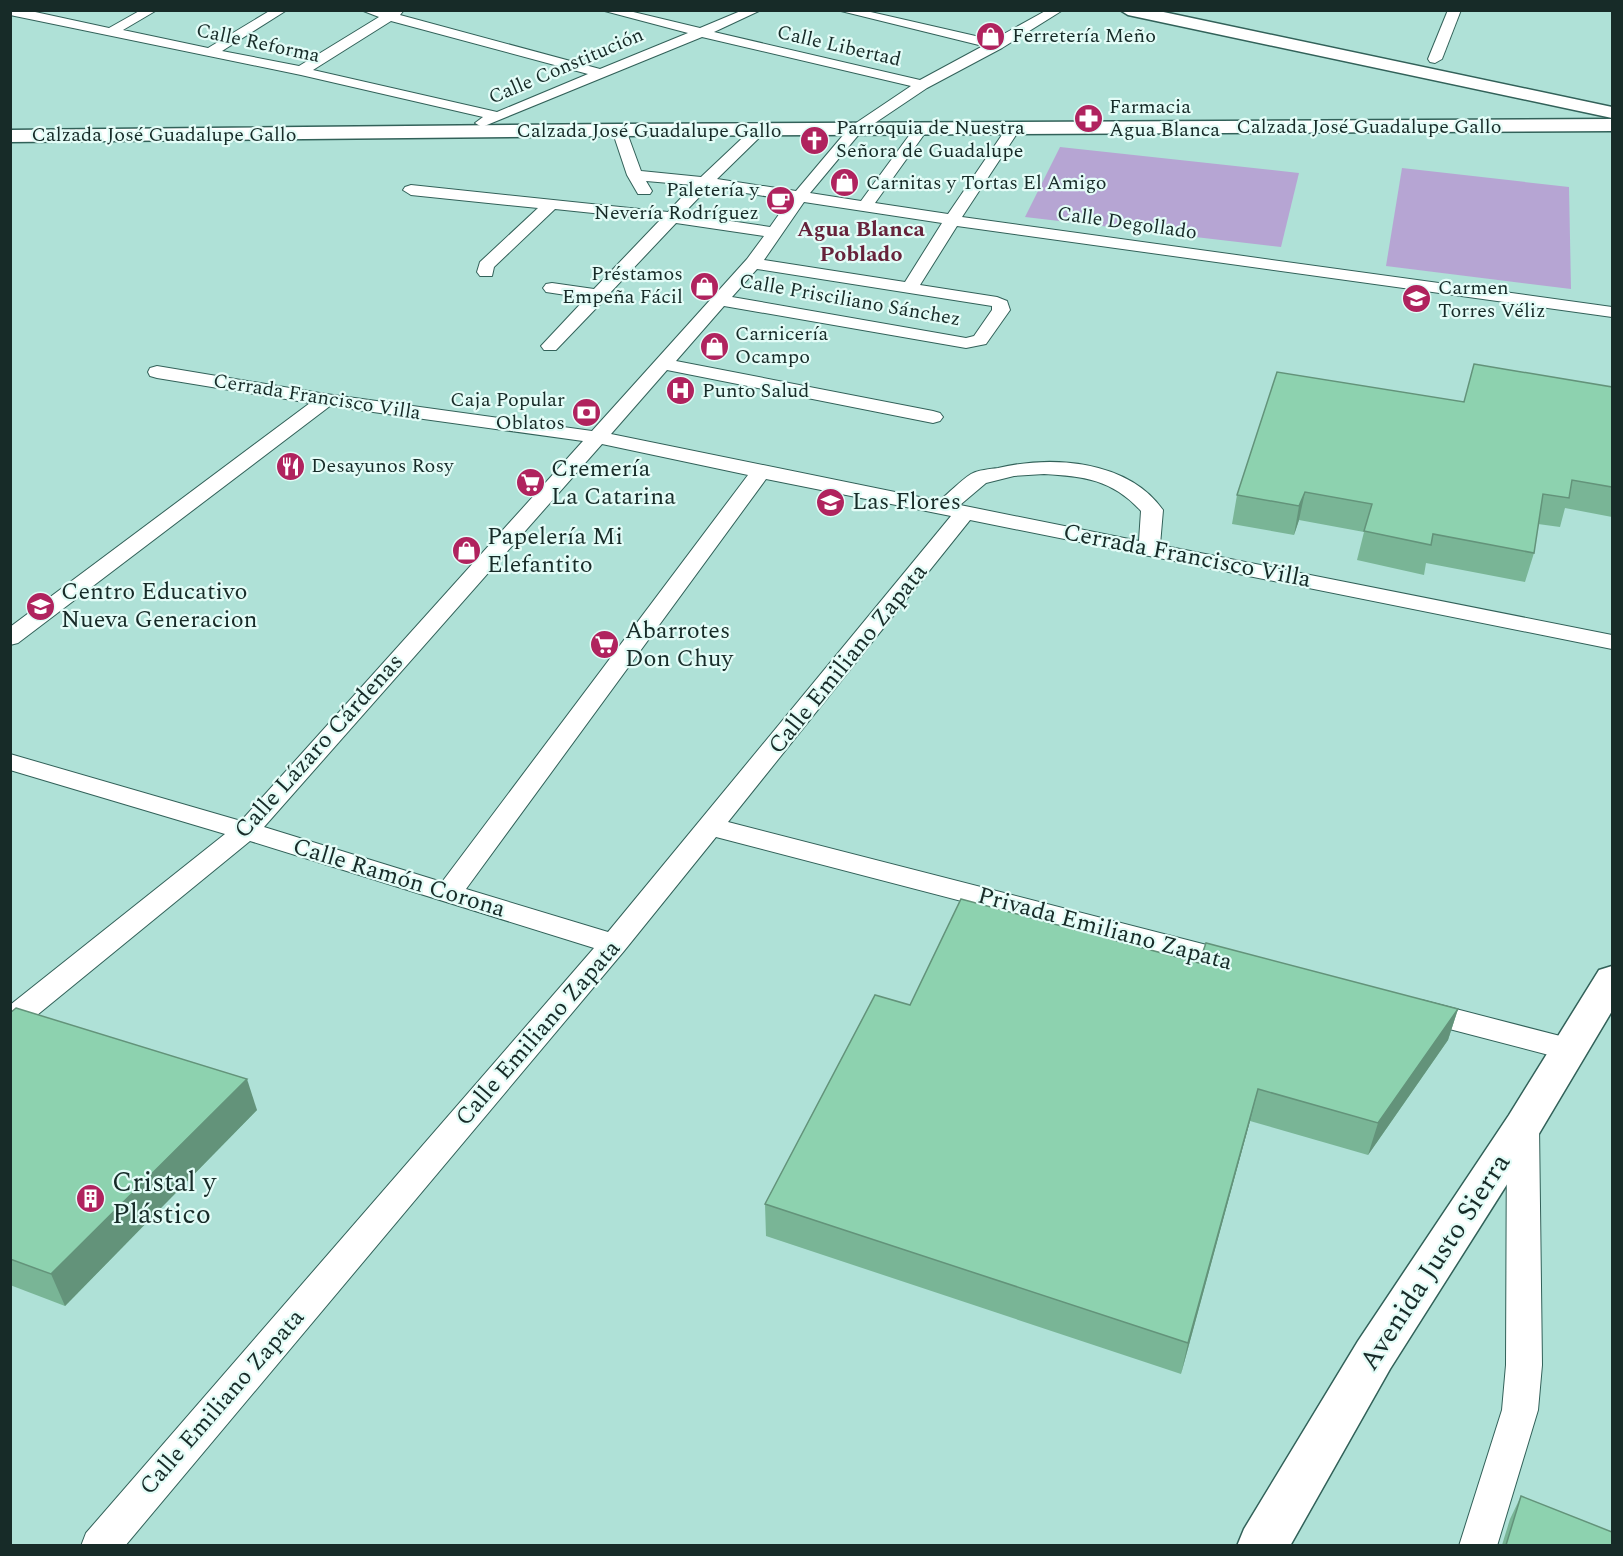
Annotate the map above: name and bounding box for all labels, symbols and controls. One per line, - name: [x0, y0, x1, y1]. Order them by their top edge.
- street label: Calle Reforma: [193, 15, 323, 71]
- street label: Calle Libertad: [774, 17, 904, 75]
- street label: Calle Constitución: [484, 20, 648, 112]
- shop icon: Ferretería Meño: [975, 20, 1007, 52]
- place label: Ferretería Meño: [1012, 21, 1156, 51]
- place label: Farmacia Agua Blanca: [1109, 92, 1220, 145]
- pharmacy icon: Farmacia Agua Blanca: [1072, 103, 1104, 135]
- street label: Calzada José Guadalupe Gallo: [1236, 112, 1502, 142]
- place label: Parroquia de Nuestra Señora de Guadalupe: [836, 113, 1025, 166]
- street label: Calzada José Guadalupe Gallo: [516, 116, 782, 146]
- street label: Calzada José Guadalupe Gallo: [31, 120, 297, 150]
- church icon: Parroquia de Nuestra Señora de Guadalupe: [799, 124, 831, 156]
- shop icon: Carnitas y Tortas El Amigo: [829, 167, 861, 199]
- place label: Carnitas y Tortas El Amigo: [866, 168, 1107, 198]
- place label: Paletería y Nevería Rodríguez: [594, 175, 760, 228]
- cafe icon: Paletería y Nevería Rodríguez: [764, 185, 796, 217]
- street label: Calle Degollado: [1055, 198, 1199, 248]
- district label: Agua Blanca Poblado: [797, 213, 926, 271]
- place label: Préstamos Empeña Fácil: [562, 259, 683, 312]
- street label: Calle Prisciliano Sánchez: [737, 266, 963, 334]
- shop icon: Préstamos Empeña Fácil: [688, 270, 720, 302]
- place label: Carmen Torres Véliz: [1438, 273, 1546, 326]
- school or university icon: Carmen Torres Véliz: [1401, 283, 1433, 315]
- place label: Carnicería Ocampo: [735, 319, 828, 372]
- shop icon: Carnicería Ocampo: [698, 330, 730, 362]
- street label: Cerrada Francisco Villa: [211, 366, 423, 428]
- hospital icon: Punto Salud: [665, 375, 697, 407]
- place label: Punto Salud: [702, 376, 809, 406]
- place label: Caja Popular Oblatos: [450, 385, 565, 438]
- bank icon: Caja Popular Oblatos: [570, 396, 602, 428]
- restaurant icon: Desayunos Rosy: [274, 450, 306, 482]
- place label: Desayunos Rosy: [311, 451, 455, 481]
- place label: Cremería La Catarina: [551, 451, 676, 515]
- supermarket icon: Cremería La Catarina: [514, 467, 546, 499]
- place label: Las Flores: [852, 484, 961, 520]
- school or university icon: Las Flores: [815, 486, 847, 518]
- street label: Cerrada Francisco Villa: [1060, 514, 1314, 598]
- place label: Papelería Mi Elefantito: [487, 519, 623, 583]
- shop icon: Papelería Mi Elefantito: [450, 535, 482, 567]
- street label: Calle Emiliano Zapata: [760, 556, 937, 762]
- place label: Centro Educativo Nueva Generacion: [61, 574, 258, 638]
- school or university icon: Centro Educativo Nueva Generacion: [24, 590, 56, 622]
- place label: Abarrotes Don Chuy: [625, 613, 734, 677]
- supermarket icon: Abarrotes Don Chuy: [588, 629, 620, 661]
- street label: Calle Lázaro Cárdenas: [226, 645, 412, 847]
- street label: Calle Ramón Corona: [288, 829, 510, 928]
- street label: Privada Emiliano Zapata: [974, 878, 1237, 980]
- street label: Calle Emiliano Zapata: [447, 932, 629, 1134]
- street label: Avenida Justo Sierra: [1348, 1144, 1522, 1379]
- place label: Cristal y Plástico: [112, 1161, 218, 1236]
- building icon: Cristal y Plástico: [75, 1182, 107, 1214]
- street label: Calle Emiliano Zapata: [131, 1301, 313, 1503]

